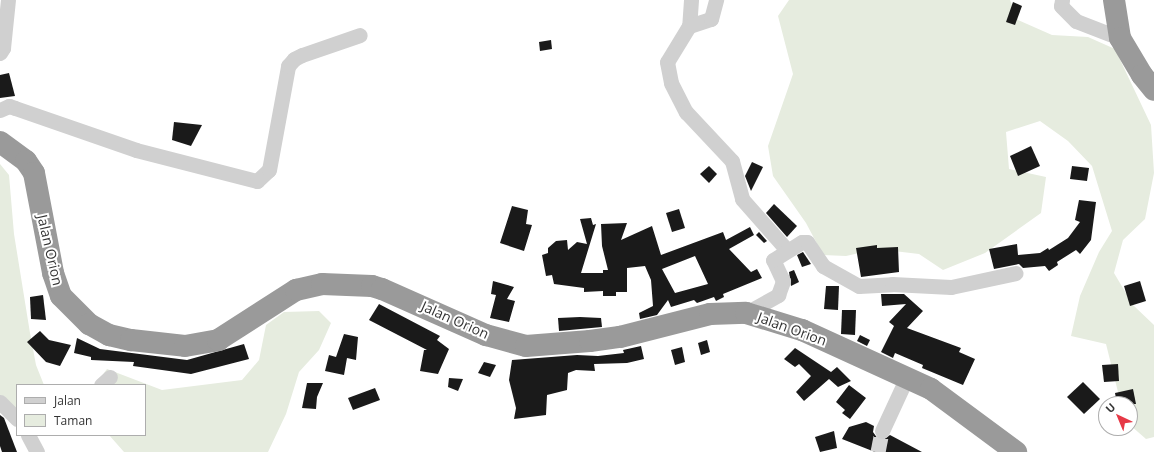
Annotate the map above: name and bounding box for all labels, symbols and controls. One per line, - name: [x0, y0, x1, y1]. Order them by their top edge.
- street label: Jalan Orion: [34, 213, 66, 287]
- street label: Jalan Orion: [419, 298, 491, 342]
- street label: Jalan Orion: [755, 309, 829, 349]
- legend: [16, 384, 146, 436]
- text: Jalan: [54, 392, 81, 409]
- north arrow: [1098, 396, 1138, 436]
- text: U: [1102, 399, 1118, 416]
- text: Taman: [54, 412, 92, 429]

